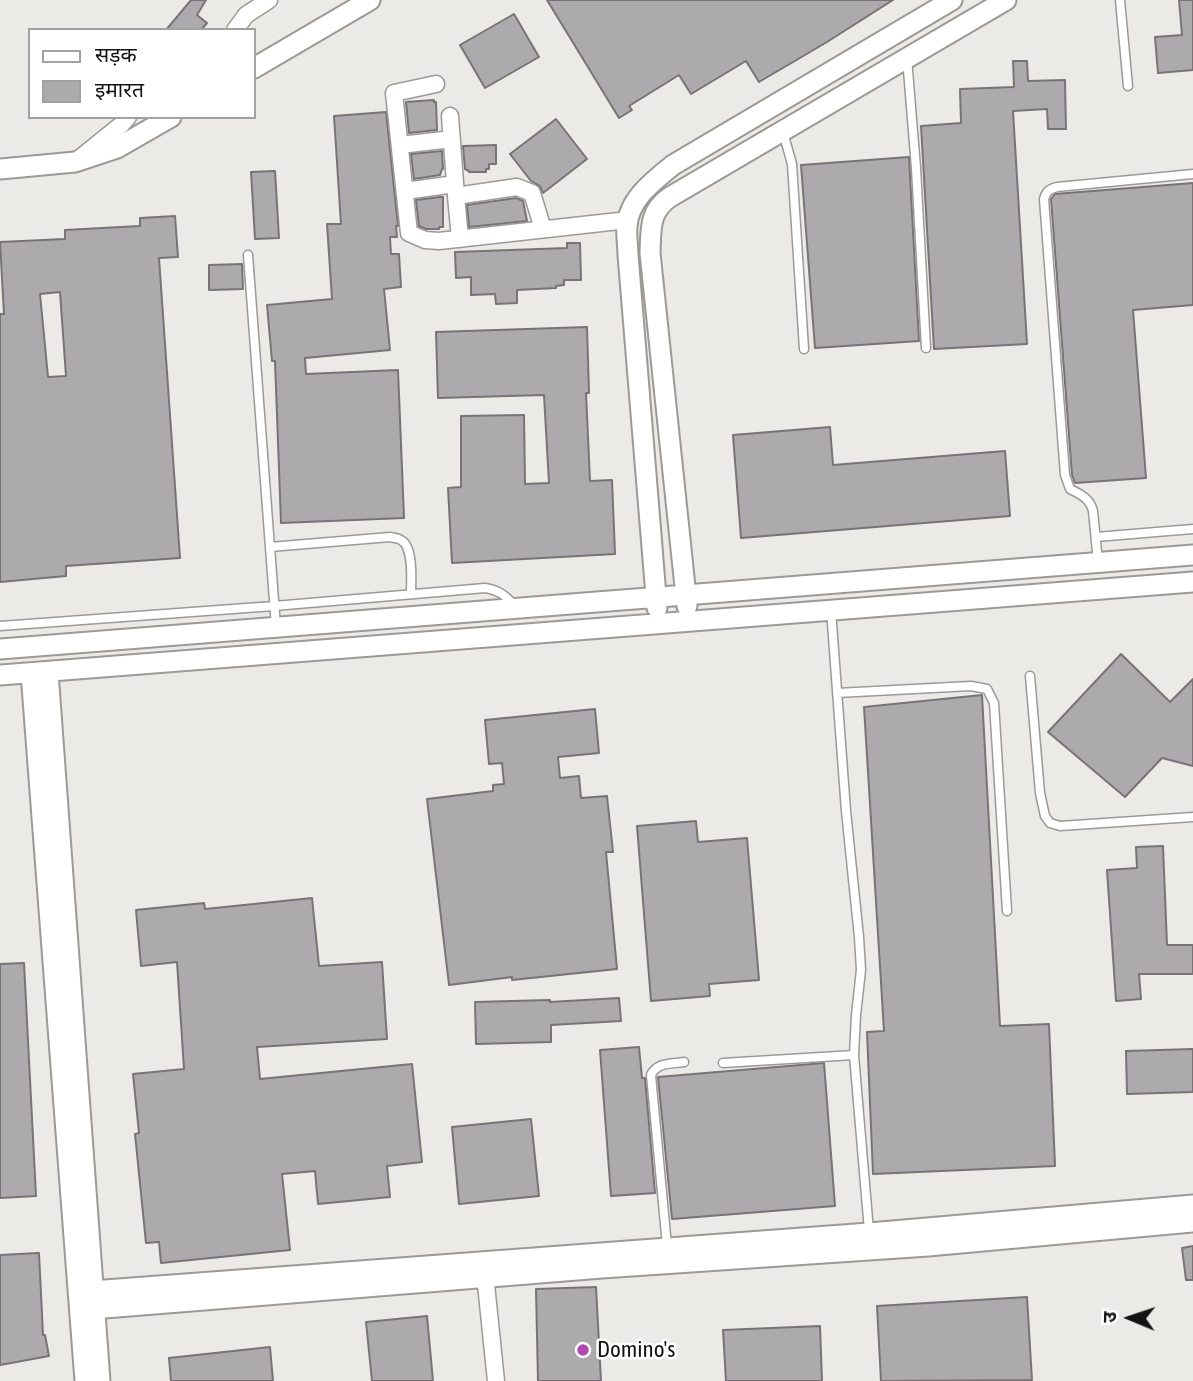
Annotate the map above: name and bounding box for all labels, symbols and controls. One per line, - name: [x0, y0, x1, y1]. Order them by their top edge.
- legend: [28, 28, 256, 119]
- text: सड़क: [95, 42, 137, 66]
- text: इमारत: [95, 77, 144, 101]
- north arrow: [1095, 1283, 1165, 1353]
- text: उ: [1098, 1311, 1120, 1323]
- place label: Domino's: [597, 1336, 675, 1364]
- marker: Domino's: [575, 1342, 591, 1358]

